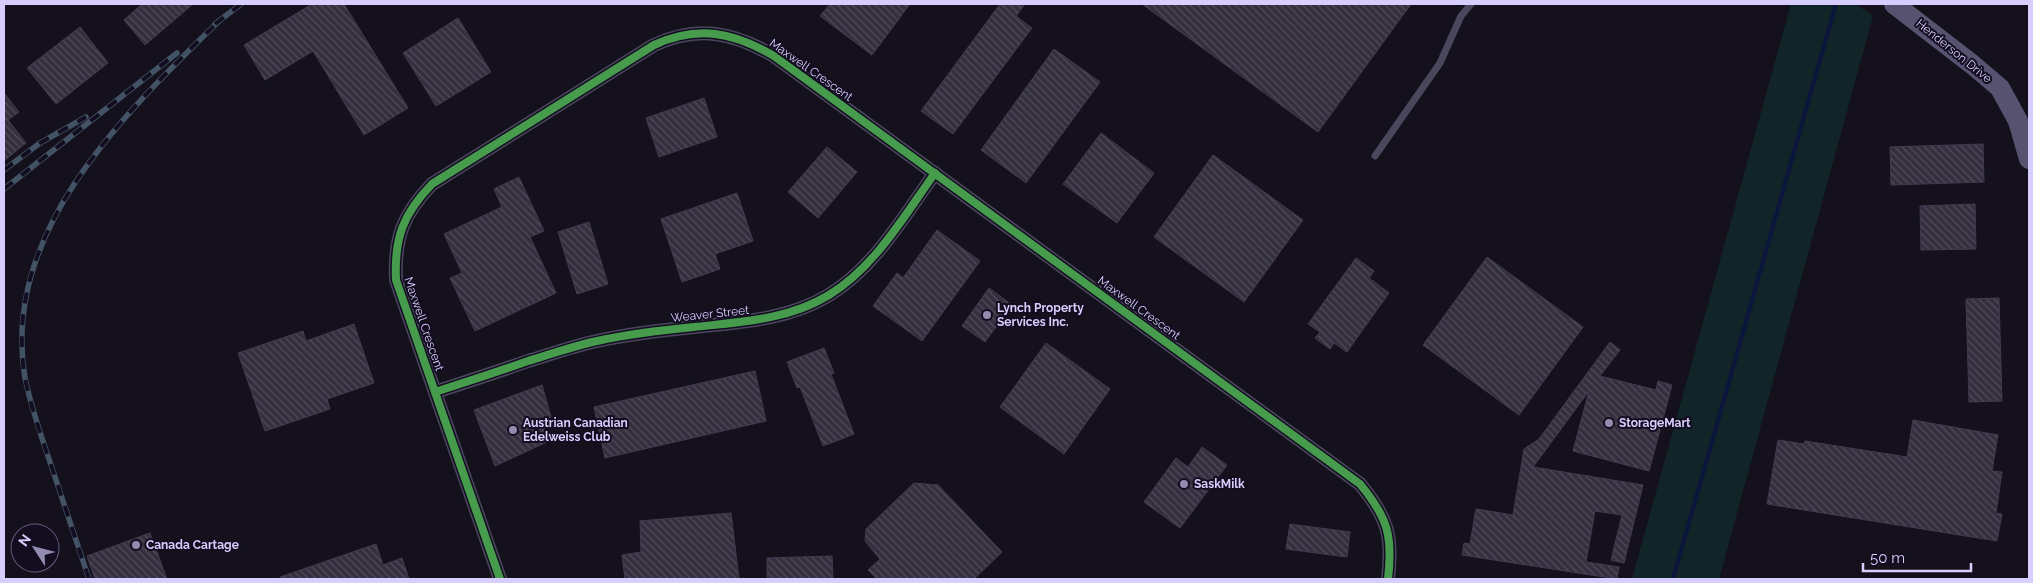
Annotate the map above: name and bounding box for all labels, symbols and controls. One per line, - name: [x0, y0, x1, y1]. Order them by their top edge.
- street label: Henderson Drive: [1913, 16, 1995, 86]
- street label: Maxwell Crescent: [767, 36, 855, 104]
- street label: Maxwell Crescent: [1095, 273, 1183, 343]
- street label: Maxwell Crescent: [401, 275, 447, 373]
- place label: Lynch Property Services Inc.: [997, 301, 1084, 329]
- street label: Weaver Street: [670, 303, 750, 325]
- marker: Lynch Property Services Inc.: [981, 309, 993, 321]
- place label: Austrian Canadian Edelweiss Club: [523, 416, 628, 444]
- place label: StorageMart: [1619, 416, 1691, 430]
- marker: StorageMart: [1603, 417, 1615, 429]
- marker: Austrian Canadian Edelweiss Club: [507, 424, 519, 436]
- place label: SaskMilk: [1194, 477, 1245, 491]
- marker: SaskMilk: [1178, 478, 1190, 490]
- north arrow: [10, 523, 60, 573]
- text: N: [15, 531, 34, 549]
- place label: Canada Cartage: [146, 538, 239, 552]
- marker: Canada Cartage: [130, 539, 142, 551]
- scale bar: [1863, 540, 1970, 572]
- text: 50 m: [1870, 549, 1905, 567]

